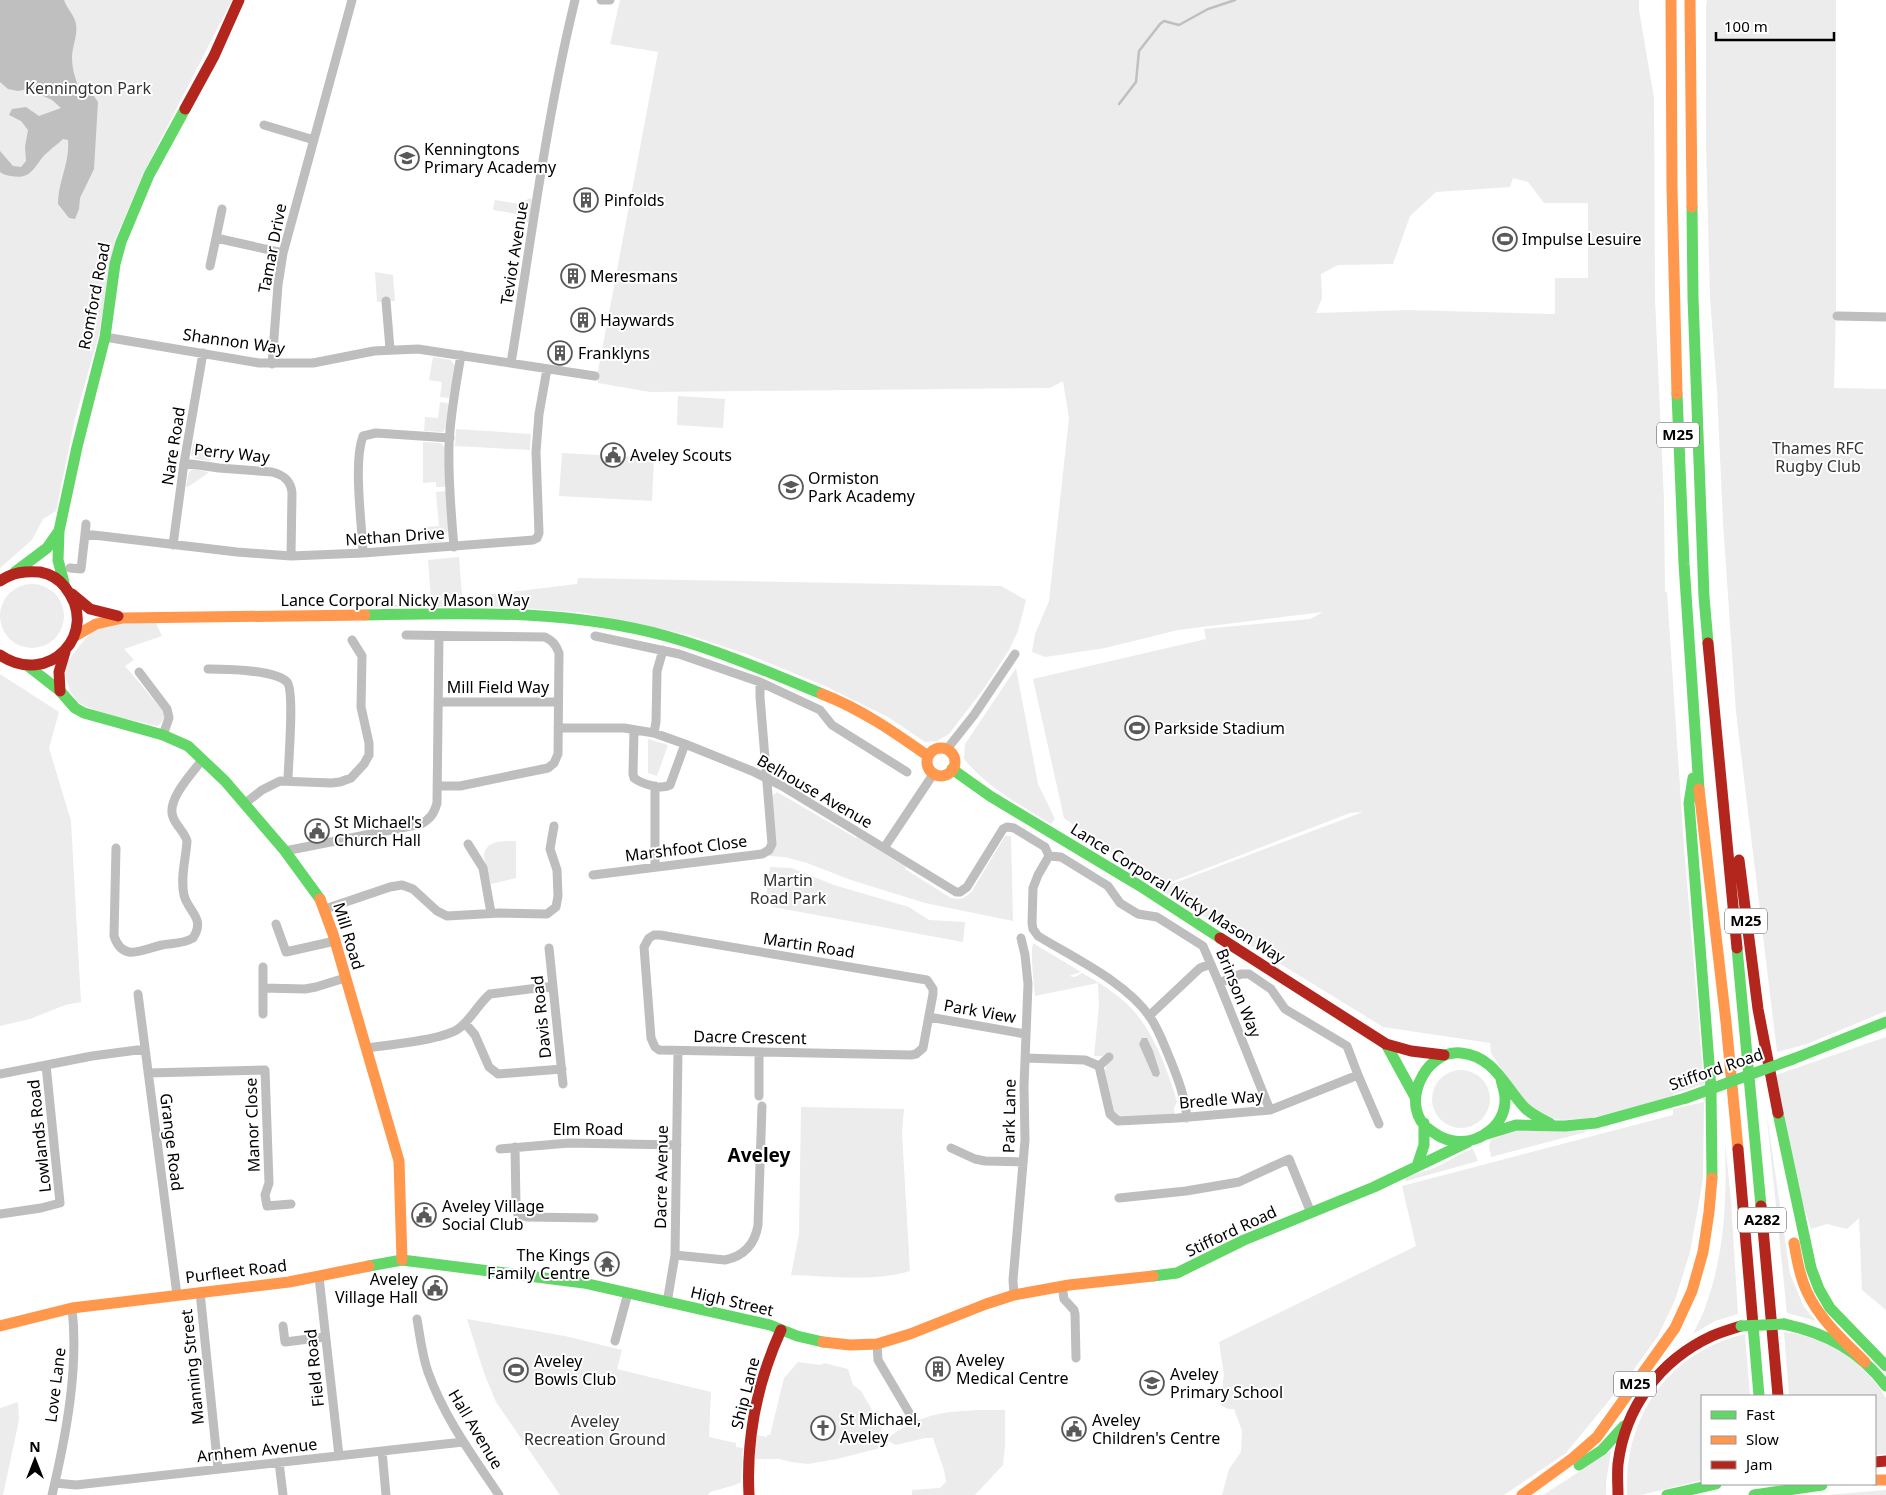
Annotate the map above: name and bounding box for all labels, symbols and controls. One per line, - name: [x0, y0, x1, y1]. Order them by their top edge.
- scale bar: [1716, 10, 1834, 42]
- text: 100 m: [1724, 16, 1768, 36]
- park label: Kennington Park: [25, 77, 151, 99]
- place label: Kenningtons Primary Academy: [424, 138, 557, 178]
- school or university icon: Kenningtons Primary Academy: [394, 145, 420, 171]
- building icon: Pinfolds: [573, 187, 599, 213]
- place label: Pinfolds: [604, 189, 665, 211]
- street label: Teviot Avenue: [495, 200, 533, 306]
- street label: Tamar Drive: [253, 201, 291, 295]
- sports icon: Impulse Lesuire: [1492, 226, 1518, 252]
- place label: Impulse Lesuire: [1522, 228, 1642, 250]
- street label: Romford Road: [73, 241, 115, 351]
- building icon: Meresmans: [560, 263, 586, 289]
- place label: Meresmans: [590, 265, 678, 287]
- building icon: Haywards: [570, 307, 596, 333]
- place label: Haywards: [600, 309, 674, 331]
- street label: Shannon Way: [182, 323, 287, 359]
- building icon: Franklyns: [547, 340, 573, 366]
- place label: Franklyns: [578, 342, 650, 364]
- street label: Nare Road: [156, 405, 190, 487]
- road number: M25: [1657, 422, 1699, 448]
- park label: Thames RFC Rugby Club: [1772, 437, 1864, 477]
- street label: Perry Way: [193, 438, 272, 468]
- public building icon: Aveley Scouts: [600, 442, 626, 468]
- place label: Aveley Scouts: [630, 444, 732, 466]
- place label: Ormiston Park Academy: [808, 467, 916, 507]
- school or university icon: Ormiston Park Academy: [778, 474, 804, 500]
- street label: Nethan Drive: [345, 522, 445, 550]
- street label: Lance Corporal Nicky Mason Way: [281, 589, 530, 611]
- street label: Mill Field Way: [447, 676, 550, 698]
- sports icon: Parkside Stadium: [1124, 715, 1150, 741]
- place label: Parkside Stadium: [1154, 717, 1285, 739]
- street label: Belhouse Avenue: [753, 749, 877, 833]
- place label: St Michael's Church Hall: [334, 811, 422, 851]
- public building icon: St Michael's Church Hall: [304, 818, 330, 844]
- street label: Lance Corporal Nicky Mason Way: [1067, 818, 1290, 969]
- street label: Marshfoot Close: [624, 830, 748, 866]
- park label: Martin Road Park: [750, 869, 827, 909]
- street label: Mill Road: [328, 900, 370, 972]
- road number: M25: [1725, 908, 1767, 934]
- street label: Martin Road: [762, 927, 856, 963]
- street label: Brinson Way: [1211, 945, 1267, 1042]
- street label: Davis Road: [526, 974, 556, 1060]
- street label: Park View: [942, 994, 1018, 1028]
- street label: Dacre Crescent: [693, 1025, 807, 1049]
- street label: Stifford Road: [1666, 1043, 1766, 1095]
- street label: Manor Close: [239, 1077, 265, 1173]
- street label: Lowlands Road: [22, 1078, 56, 1194]
- street label: Park Lane: [997, 1079, 1021, 1153]
- street label: Bredle Way: [1178, 1084, 1265, 1114]
- street label: Grange Road: [155, 1092, 189, 1192]
- street label: Elm Road: [553, 1118, 623, 1140]
- street label: Dacre Avenue: [649, 1125, 673, 1229]
- district label: Aveley: [728, 1142, 791, 1168]
- place label: Aveley Village Social Club: [442, 1195, 544, 1235]
- street label: Stifford Road: [1182, 1200, 1280, 1262]
- public building icon: Aveley Village Social Club: [411, 1202, 437, 1228]
- road number: A282: [1738, 1208, 1786, 1232]
- place label: The Kings Family Centre: [487, 1244, 590, 1284]
- temple icon: The Kings Family Centre: [594, 1251, 620, 1277]
- street label: Purfleet Road: [184, 1254, 288, 1288]
- place label: Aveley Village Hall: [335, 1268, 419, 1308]
- public building icon: Aveley Village Hall: [422, 1275, 448, 1301]
- street label: High Street: [688, 1281, 776, 1321]
- street label: Manning Street: [175, 1308, 209, 1426]
- street label: Field Road: [299, 1328, 329, 1408]
- street label: Love Lane: [39, 1346, 71, 1424]
- place label: Aveley Medical Centre: [956, 1349, 1069, 1389]
- place label: Aveley Bowls Club: [534, 1350, 616, 1390]
- street label: Ship Lane: [725, 1355, 765, 1431]
- building icon: Aveley Medical Centre: [925, 1356, 951, 1382]
- sports icon: Aveley Bowls Club: [503, 1357, 529, 1383]
- place label: Aveley Primary School: [1170, 1363, 1283, 1403]
- school or university icon: Aveley Primary School: [1139, 1370, 1165, 1396]
- road number: M25: [1614, 1372, 1656, 1396]
- street label: Hall Avenue: [444, 1385, 508, 1473]
- legend: [1701, 1395, 1876, 1485]
- text: Fast: [1746, 1404, 1775, 1424]
- place label: St Michael, Aveley: [840, 1408, 921, 1448]
- place label: Aveley Children's Centre: [1092, 1409, 1220, 1449]
- park label: Aveley Recreation Ground: [524, 1410, 666, 1450]
- church icon: St Michael, Aveley: [810, 1415, 836, 1441]
- public building icon: Aveley Children's Centre: [1061, 1416, 1087, 1442]
- text: Slow: [1746, 1429, 1779, 1449]
- street label: Arnhem Avenue: [196, 1433, 318, 1467]
- north arrow: [10, 1435, 60, 1485]
- text: N: [29, 1437, 41, 1456]
- text: Jam: [1744, 1454, 1773, 1474]

